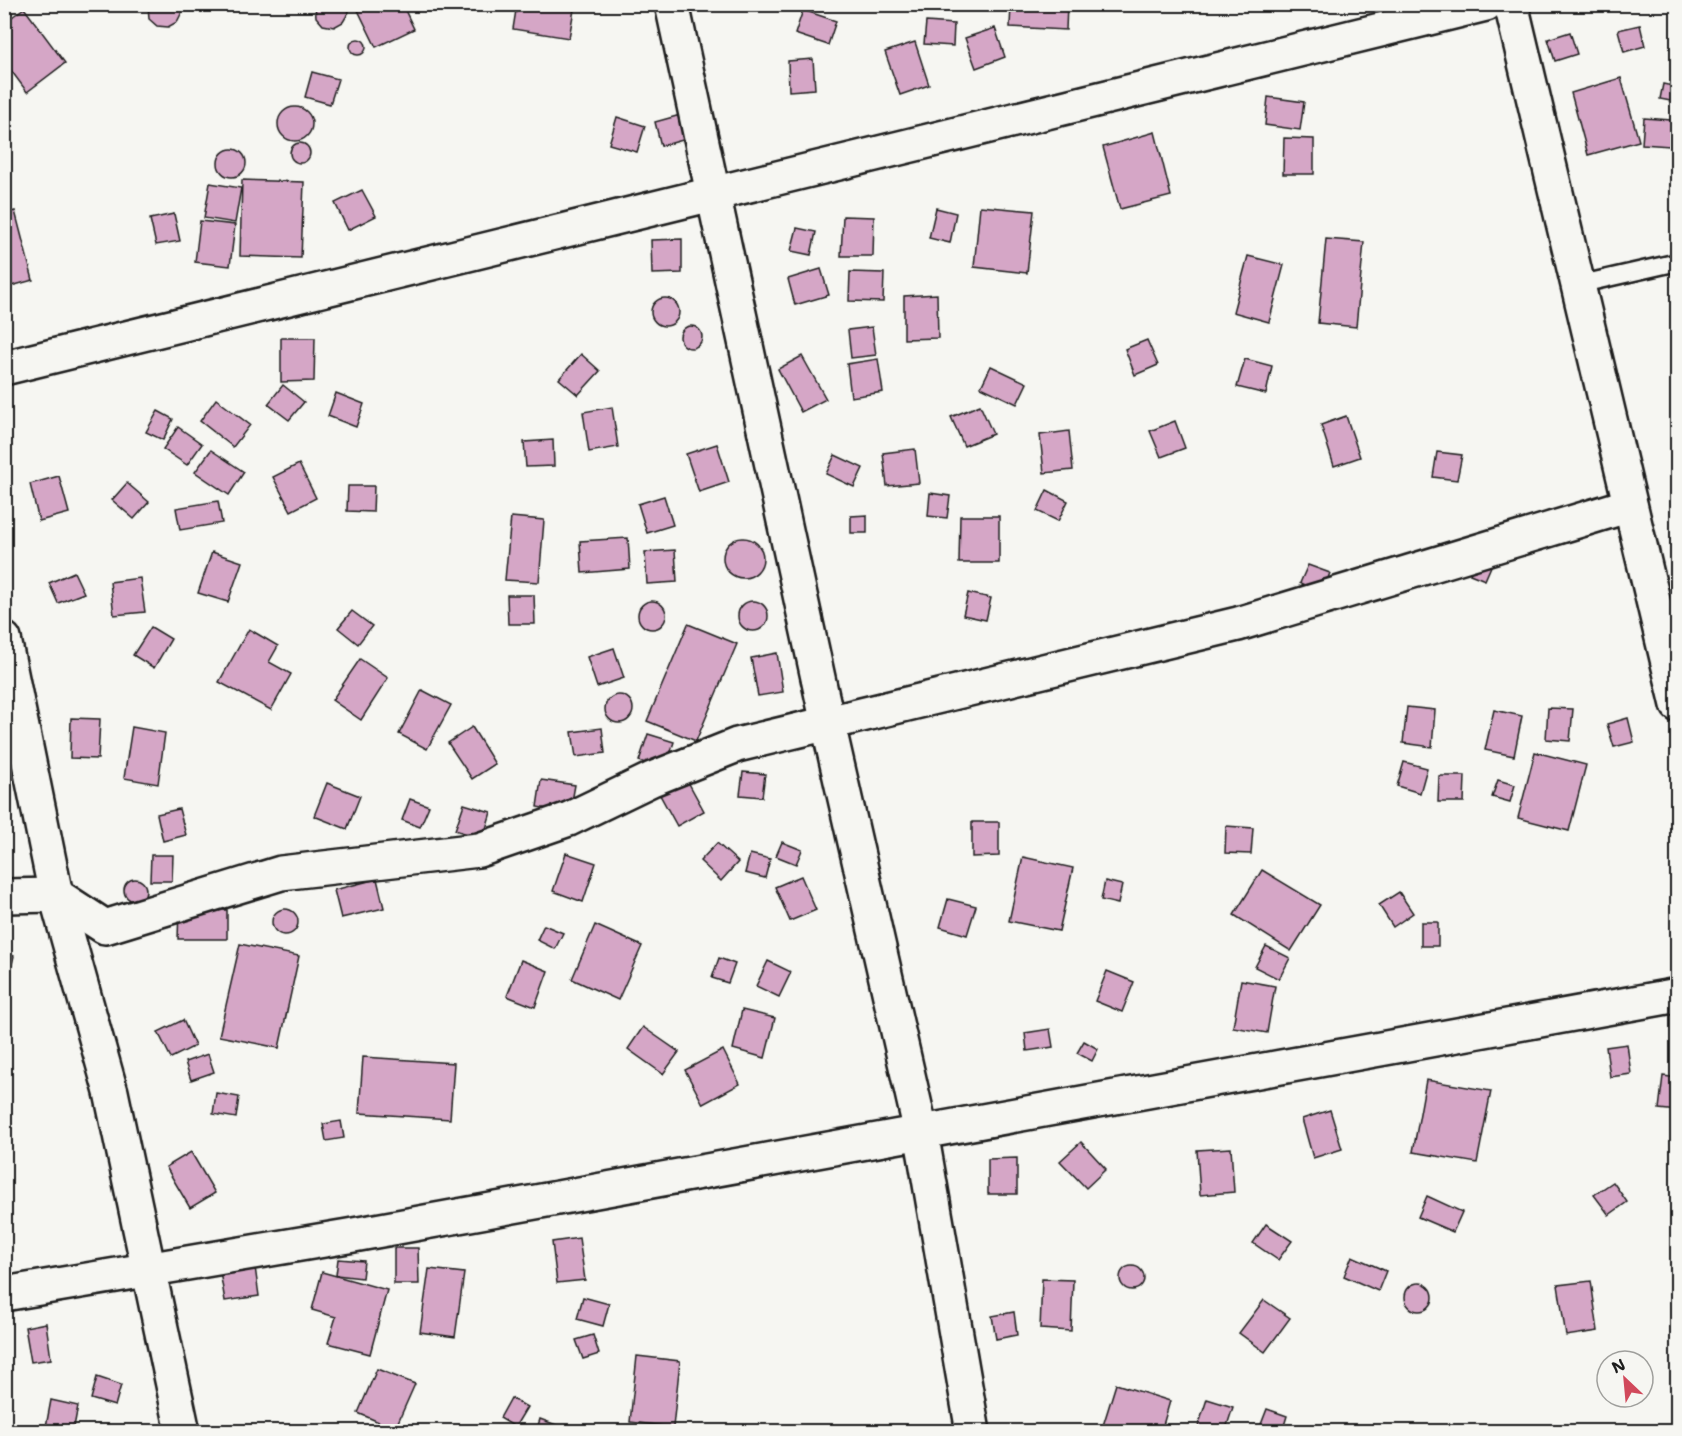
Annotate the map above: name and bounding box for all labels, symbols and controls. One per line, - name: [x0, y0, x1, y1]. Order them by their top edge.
- north arrow: [1595, 1349, 1655, 1409]
- text: N: [1608, 1354, 1629, 1378]

